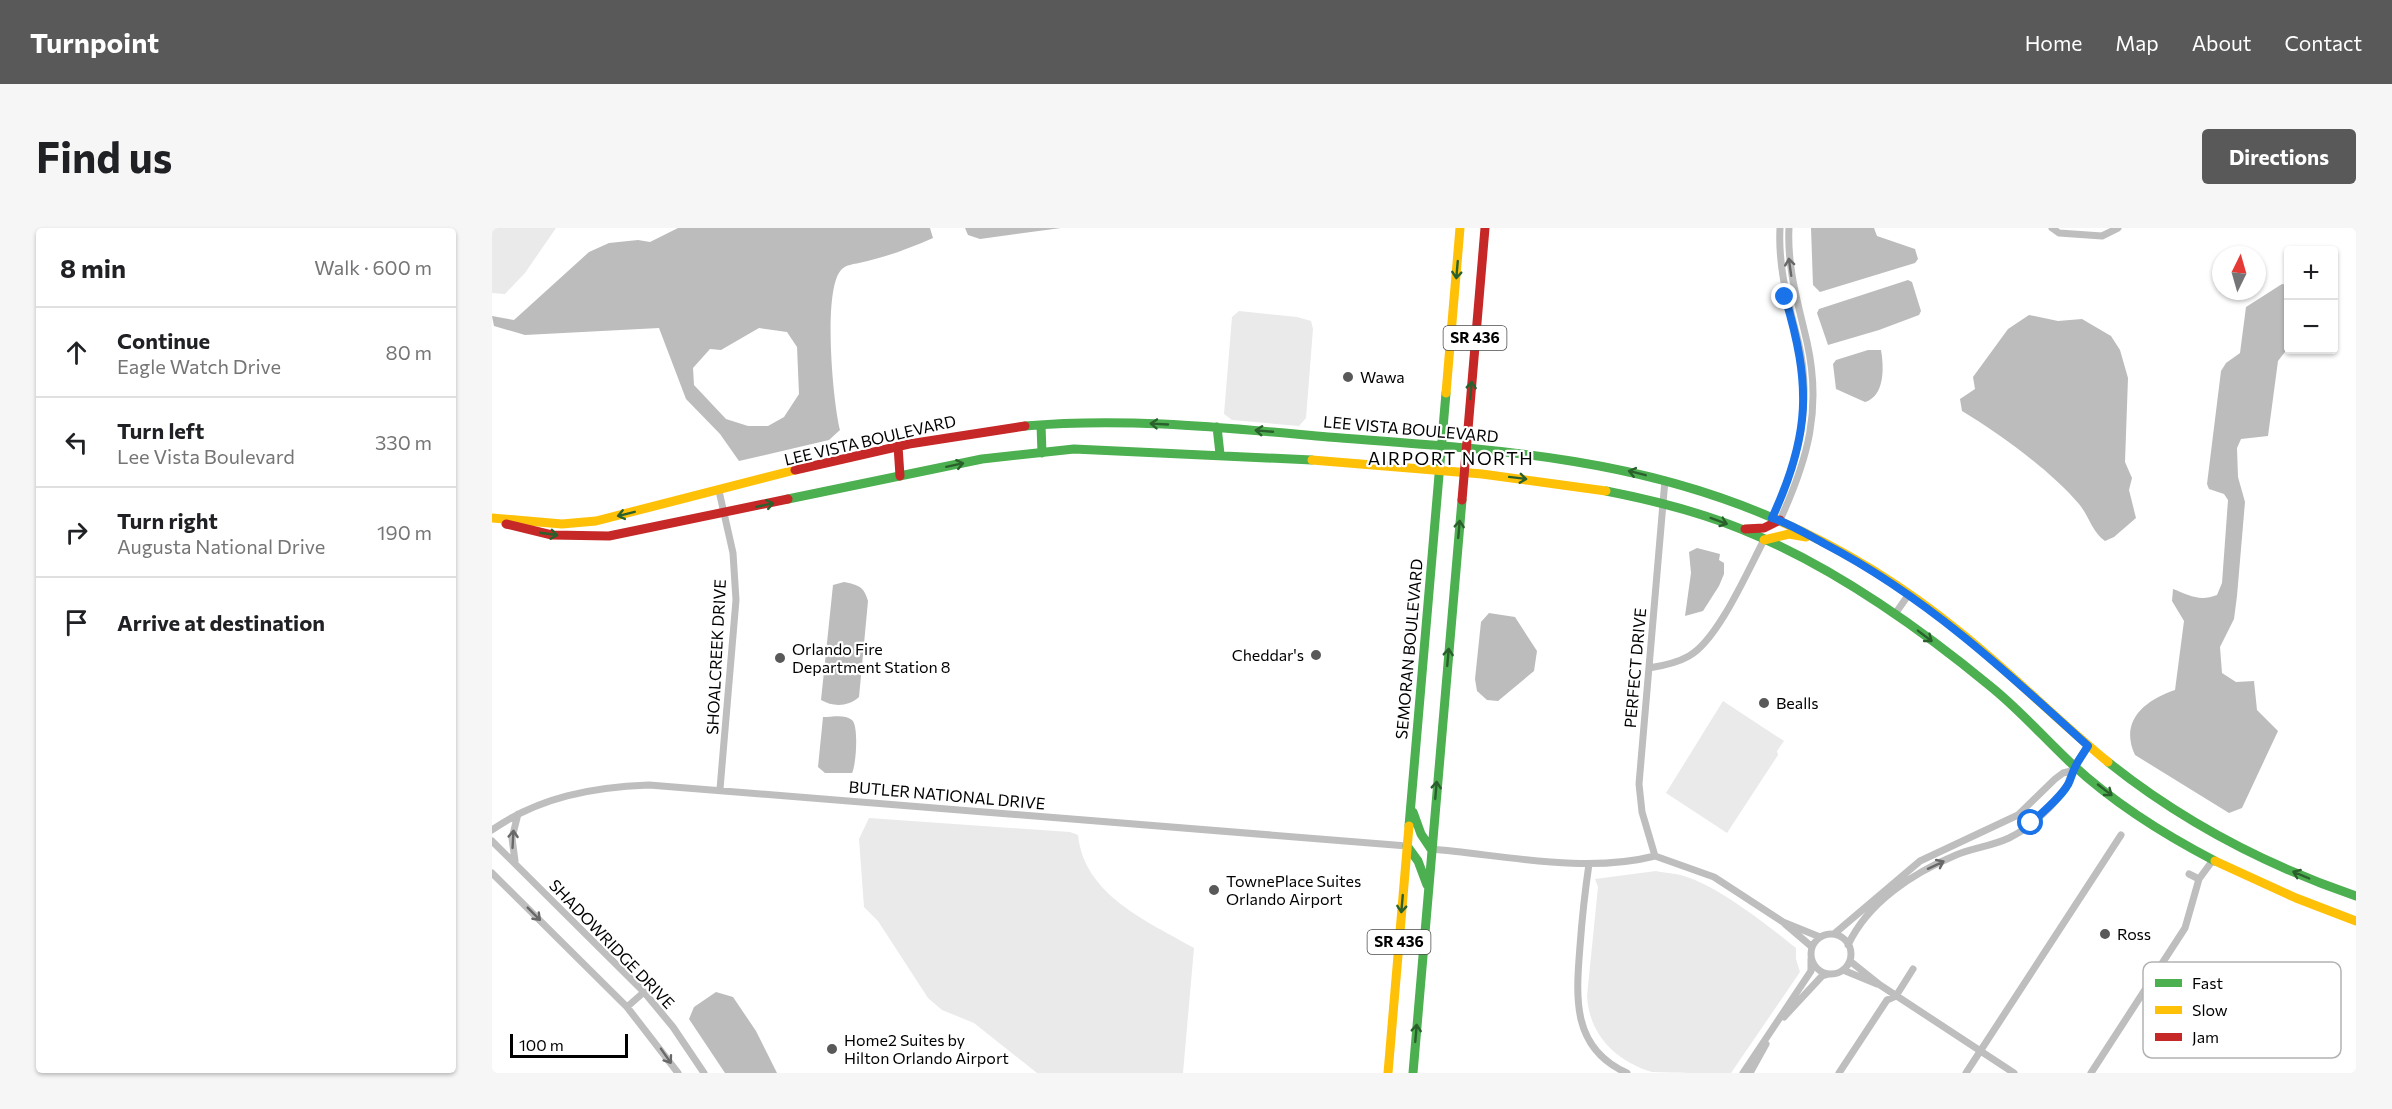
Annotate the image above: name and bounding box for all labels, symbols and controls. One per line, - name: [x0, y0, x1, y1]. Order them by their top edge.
- text: Turnpoint: [30, 25, 159, 59]
- text: Home: [2025, 30, 2082, 55]
- text: Map: [2115, 30, 2159, 55]
- text: About: [2192, 30, 2251, 55]
- text: Contact: [2284, 30, 2362, 55]
- button: Directions: [2202, 129, 2356, 184]
- text: Find us: [36, 130, 172, 182]
- north arrow: [2212, 246, 2266, 300]
- map controls: [2284, 246, 2338, 354]
- button: +: [2284, 246, 2338, 300]
- text: 8 min: [60, 252, 126, 283]
- text: Walk · 600 m: [314, 255, 432, 279]
- one-way arrow: [1785, 258, 1796, 278]
- one-way arrow: [1451, 259, 1462, 279]
- route end: [1771, 283, 1797, 309]
- button: −: [2284, 300, 2338, 354]
- road number: SR 436: [1444, 326, 1506, 350]
- text: Continue: [117, 327, 210, 354]
- icon: ahead: [60, 336, 93, 369]
- text: 80 m: [386, 340, 432, 364]
- text: Eagle Watch Drive: [117, 354, 281, 378]
- place label: Wawa: [1360, 367, 1405, 386]
- marker: Wawa: [1341, 370, 1355, 384]
- one-way arrow: [1465, 381, 1476, 400]
- street label: LEE VISTA BOULEVARD: [782, 410, 958, 469]
- street label: LEE VISTA BOULEVARD: [1323, 411, 1500, 446]
- text: Turn left: [117, 417, 204, 444]
- one-way arrow: [1149, 419, 1169, 430]
- one-way arrow: [1254, 425, 1274, 436]
- icon: left: [60, 426, 93, 459]
- text: 330 m: [375, 430, 432, 454]
- text: Lee Vista Boulevard: [117, 444, 295, 468]
- district label: AIRPORT NORTH: [1368, 447, 1534, 469]
- one-way arrow: [945, 459, 965, 470]
- one-way arrow: [1628, 467, 1647, 479]
- one-way arrow: [1508, 472, 1528, 483]
- one-way arrow: [754, 499, 774, 510]
- text: Turn right: [117, 507, 218, 534]
- one-way arrow: [616, 508, 635, 520]
- icon: right: [60, 516, 93, 549]
- one-way arrow: [1709, 516, 1728, 527]
- text: 190 m: [377, 520, 432, 544]
- one-way arrow: [1454, 520, 1465, 540]
- one-way arrow: [538, 528, 558, 539]
- text: Augusta National Drive: [117, 534, 325, 558]
- street label: SEMORAN BOULEVARD: [1391, 558, 1426, 740]
- street label: SHOALCREEK DRIVE: [702, 579, 729, 735]
- icon: arrive: [60, 606, 93, 639]
- street label: PERFECT DRIVE: [1620, 607, 1649, 729]
- text: Arrive at destination: [117, 609, 325, 636]
- one-way arrow: [1916, 630, 1932, 643]
- place label: Orlando Fire Department Station 8: [792, 639, 951, 676]
- place label: Cheddar's: [1232, 645, 1304, 664]
- one-way arrow: [1443, 647, 1454, 667]
- marker: Cheddar's: [1309, 648, 1323, 662]
- marker: Orlando Fire Department Station 8: [773, 651, 787, 665]
- place label: Bealls: [1776, 693, 1819, 712]
- marker: Bealls: [1757, 696, 1771, 710]
- street label: BUTLER NATIONAL DRIVE: [848, 776, 1046, 813]
- one-way arrow: [1431, 781, 1442, 801]
- one-way arrow: [2096, 784, 2112, 797]
- route start: [2017, 809, 2043, 835]
- one-way arrow: [507, 829, 518, 849]
- one-way arrow: [1927, 858, 1945, 870]
- one-way arrow: [2293, 869, 2311, 880]
- place label: TownePlace Suites Orlando Airport: [1226, 871, 1361, 908]
- street label: SHADOWRIDGE DRIVE: [546, 875, 679, 1012]
- marker: TownePlace Suites Orlando Airport: [1207, 883, 1221, 897]
- one-way arrow: [1396, 894, 1407, 914]
- one-way arrow: [526, 906, 541, 921]
- place label: Ross: [2117, 924, 2151, 943]
- marker: Ross: [2098, 927, 2112, 941]
- road number: SR 436: [1368, 930, 1430, 954]
- legend: [2143, 962, 2341, 1058]
- text: Fast: [2192, 973, 2223, 992]
- text: Slow: [2192, 1000, 2228, 1019]
- one-way arrow: [1411, 1023, 1422, 1043]
- text: Jam: [2192, 1027, 2219, 1046]
- place label: Home2 Suites by Hilton Orlando Airport: [844, 1030, 1009, 1067]
- scale bar: [510, 1031, 628, 1058]
- text: 100 m: [519, 1035, 564, 1054]
- marker: Home2 Suites by Hilton Orlando Airport: [825, 1042, 839, 1056]
- one-way arrow: [660, 1048, 672, 1064]

